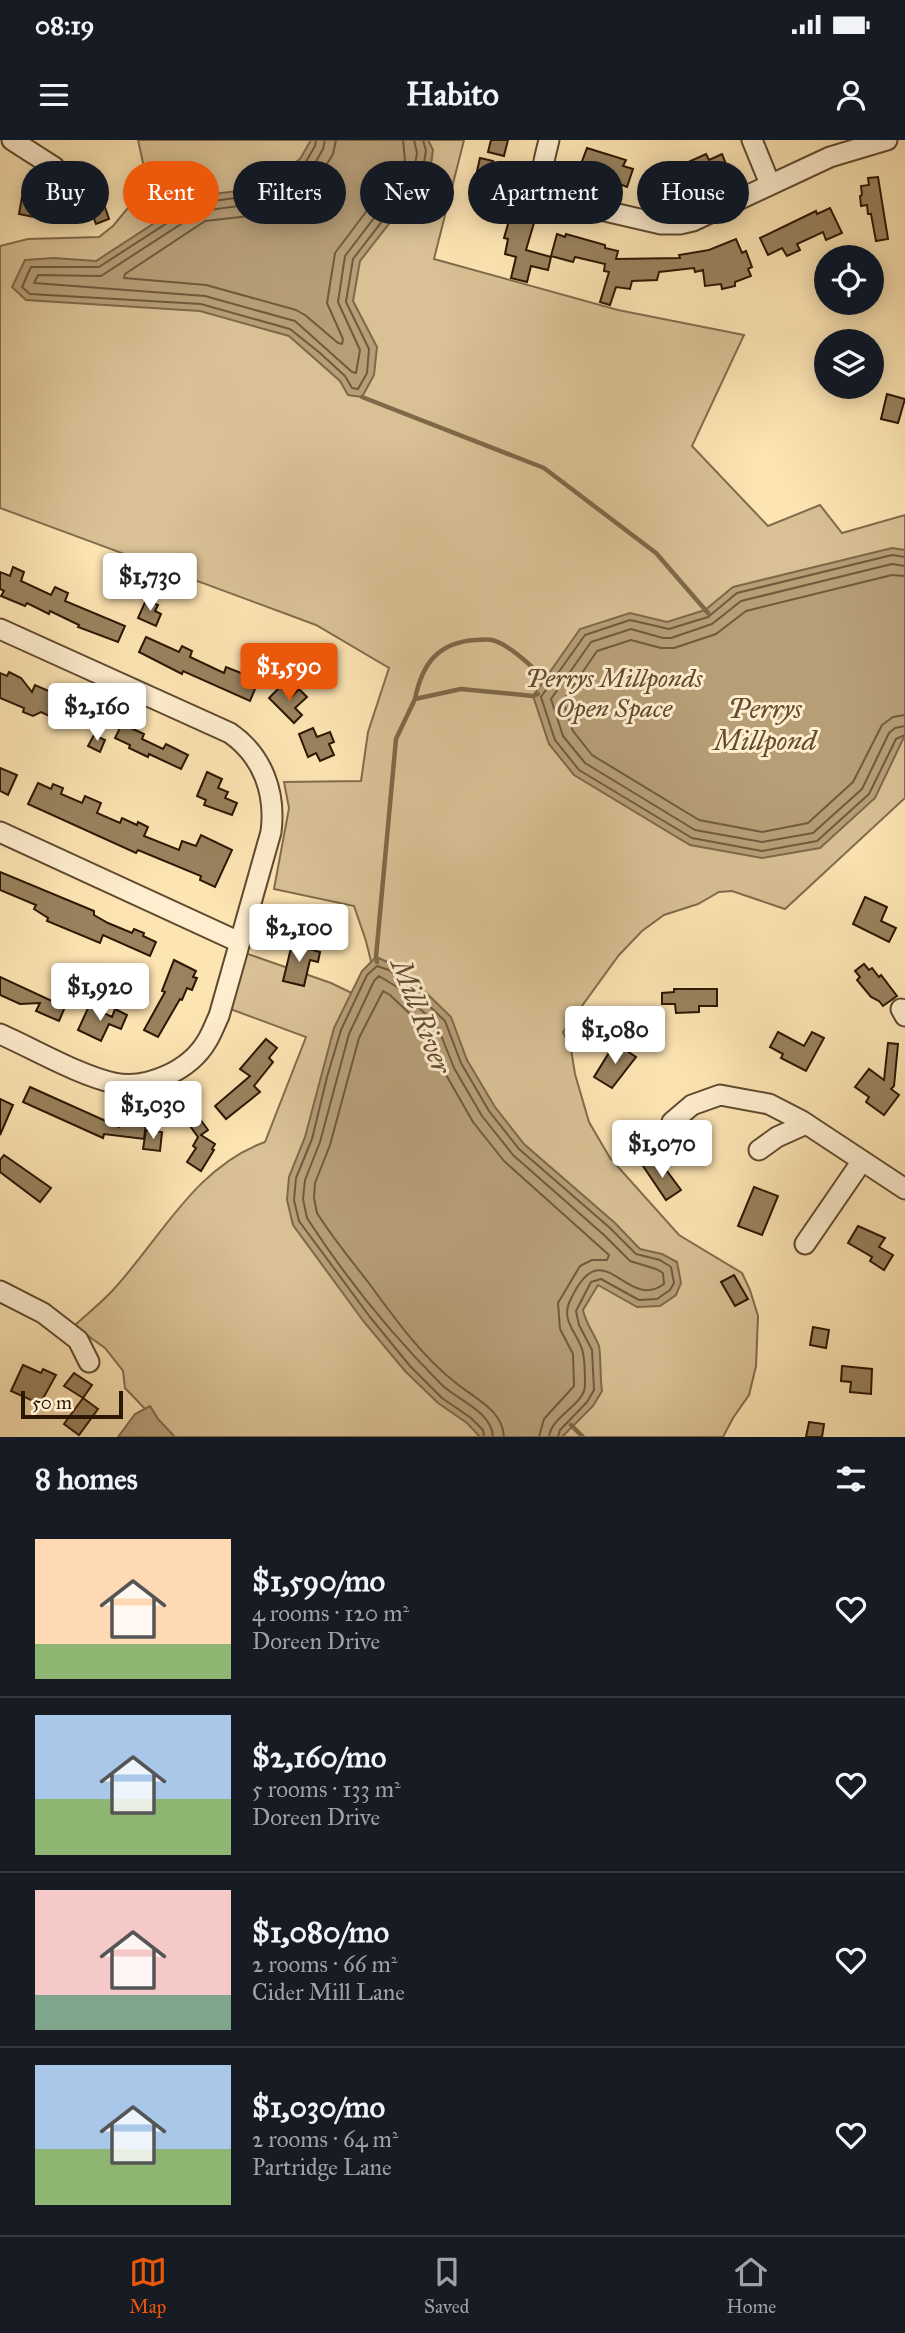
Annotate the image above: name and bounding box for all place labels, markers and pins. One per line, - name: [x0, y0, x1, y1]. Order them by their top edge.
- pin: $1,730: [93, 554, 207, 613]
- pin: $1,590: [232, 644, 346, 703]
- pin: $2,160: [40, 684, 154, 743]
- pin: $2,100: [242, 904, 356, 964]
- pin: $1,920: [43, 964, 157, 1023]
- pin: $1,080: [558, 1006, 672, 1066]
- pin: $1,030: [96, 1082, 210, 1141]
- pin: $1,070: [605, 1121, 719, 1180]

